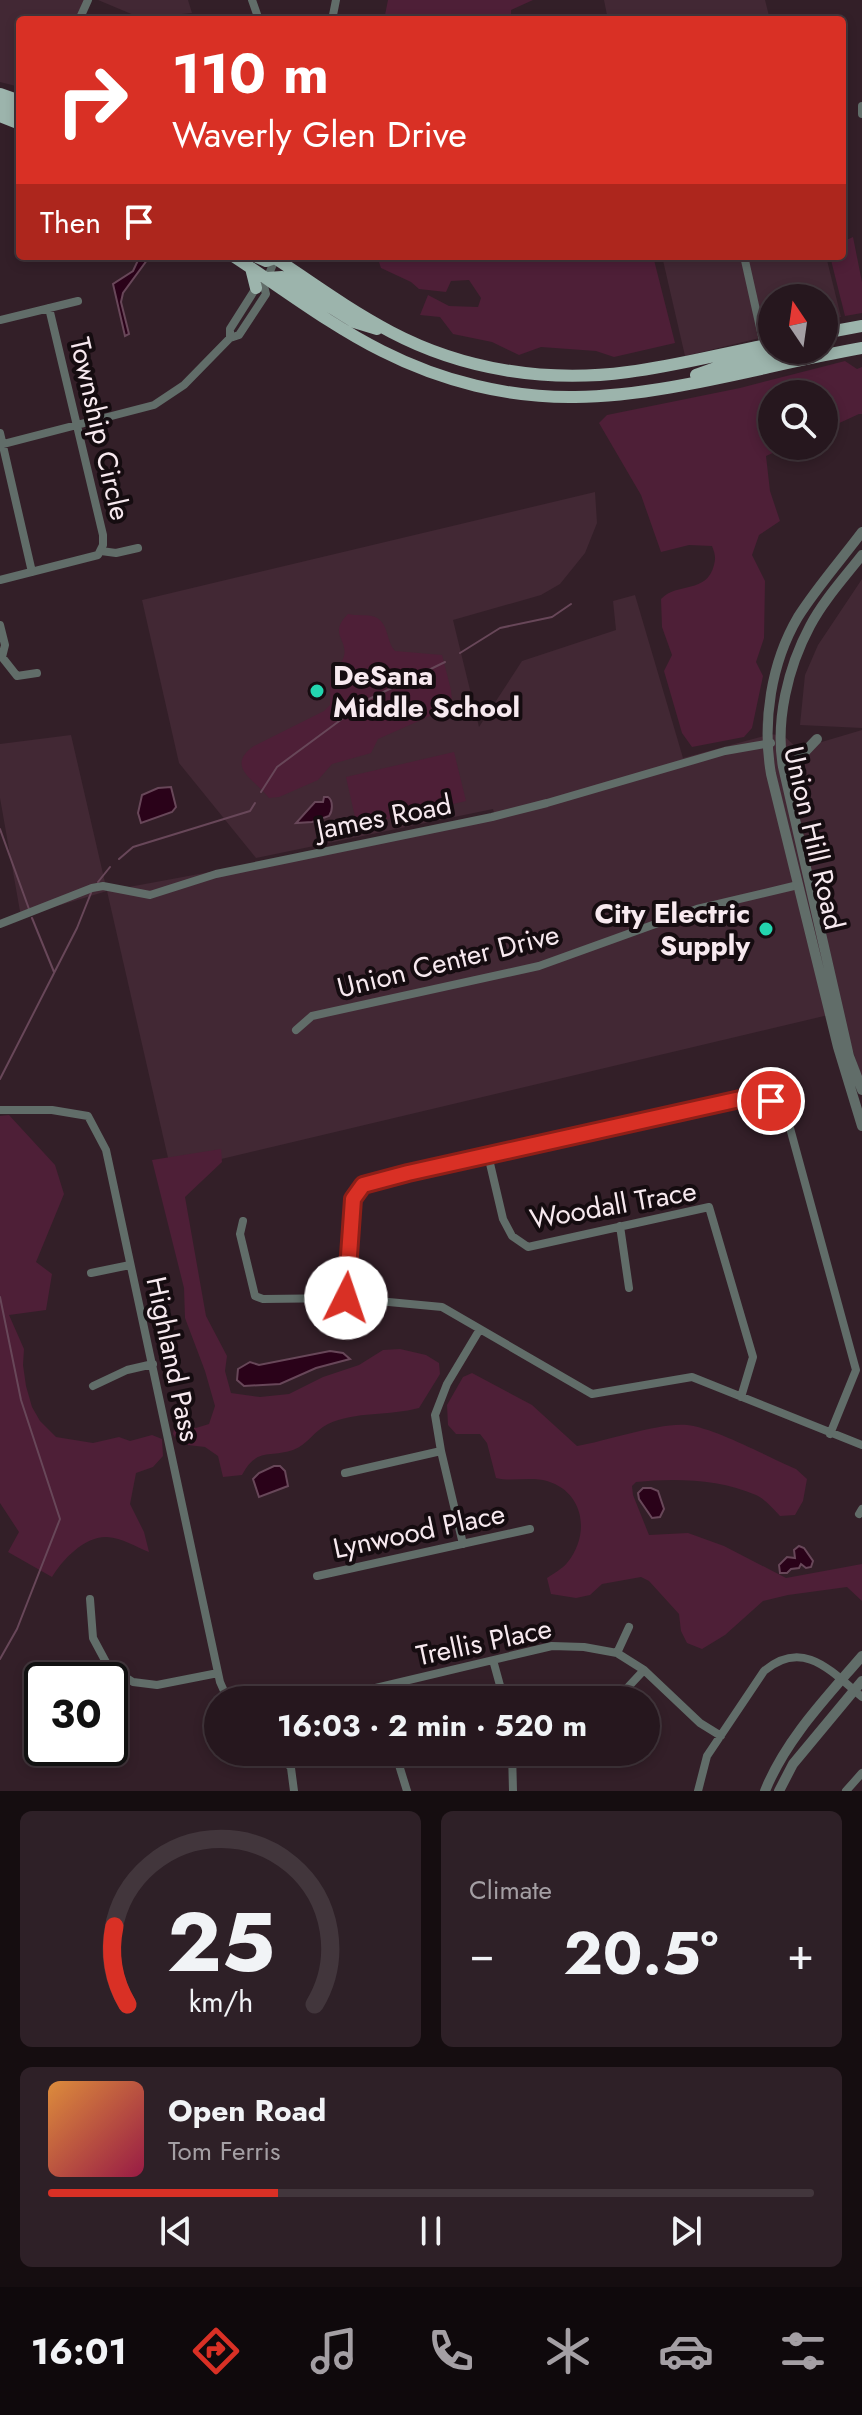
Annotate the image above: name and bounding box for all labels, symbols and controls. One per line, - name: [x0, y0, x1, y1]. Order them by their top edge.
- text: 110 m: [172, 33, 329, 114]
- icon: right: [40, 48, 144, 152]
- text: Waverly Glen Drive: [172, 108, 467, 160]
- icon: arrive: [117, 200, 161, 244]
- text: Then: [40, 201, 101, 244]
- north arrow: [758, 284, 838, 364]
- map controls: [758, 284, 838, 460]
- street label: Township Circle: [59, 334, 141, 524]
- button: search: [758, 380, 838, 460]
- place label: DeSana Middle School: [333, 655, 520, 728]
- marker: DeSana Middle School: [308, 682, 326, 700]
- street label: Union Hill Road: [773, 742, 855, 934]
- street label: James Road: [309, 784, 455, 851]
- place label: City Electric Supply: [594, 893, 750, 966]
- street label: Union Center Drive: [333, 914, 563, 1008]
- marker: City Electric Supply: [757, 920, 775, 938]
- pin: [737, 1067, 805, 1135]
- icon: arrive: [749, 1079, 793, 1123]
- street label: Woodall Trace: [527, 1170, 699, 1240]
- position arrow: [304, 1256, 388, 1340]
- street label: Highland Pass: [136, 1273, 210, 1445]
- street label: Lynwood Place: [329, 1493, 509, 1569]
- street label: Trellis Place: [413, 1608, 555, 1676]
- speed limit sign: 30: [24, 1662, 128, 1766]
- text: 16:03 · 2 min · 520 m: [277, 1704, 587, 1747]
- text: Climate: [469, 1871, 552, 1909]
- text: 25: [166, 1882, 275, 2002]
- text: 20.5°: [563, 1910, 718, 1997]
- text: −: [469, 1922, 495, 1986]
- text: +: [787, 1922, 814, 1986]
- text: km/h: [188, 1981, 253, 2023]
- text: Open Road: [168, 2089, 326, 2132]
- text: Tom Ferris: [168, 2132, 280, 2170]
- icon: previous: [154, 2209, 198, 2253]
- icon: pause: [409, 2209, 453, 2253]
- icon: next: [664, 2209, 708, 2253]
- icon: directions: [188, 2323, 244, 2379]
- icon: music: [306, 2323, 362, 2379]
- icon: phone: [423, 2323, 479, 2379]
- icon: climate: [540, 2323, 596, 2379]
- icon: car: [658, 2323, 714, 2379]
- icon: filters: [775, 2323, 831, 2379]
- text: 16:01: [31, 2325, 127, 2377]

